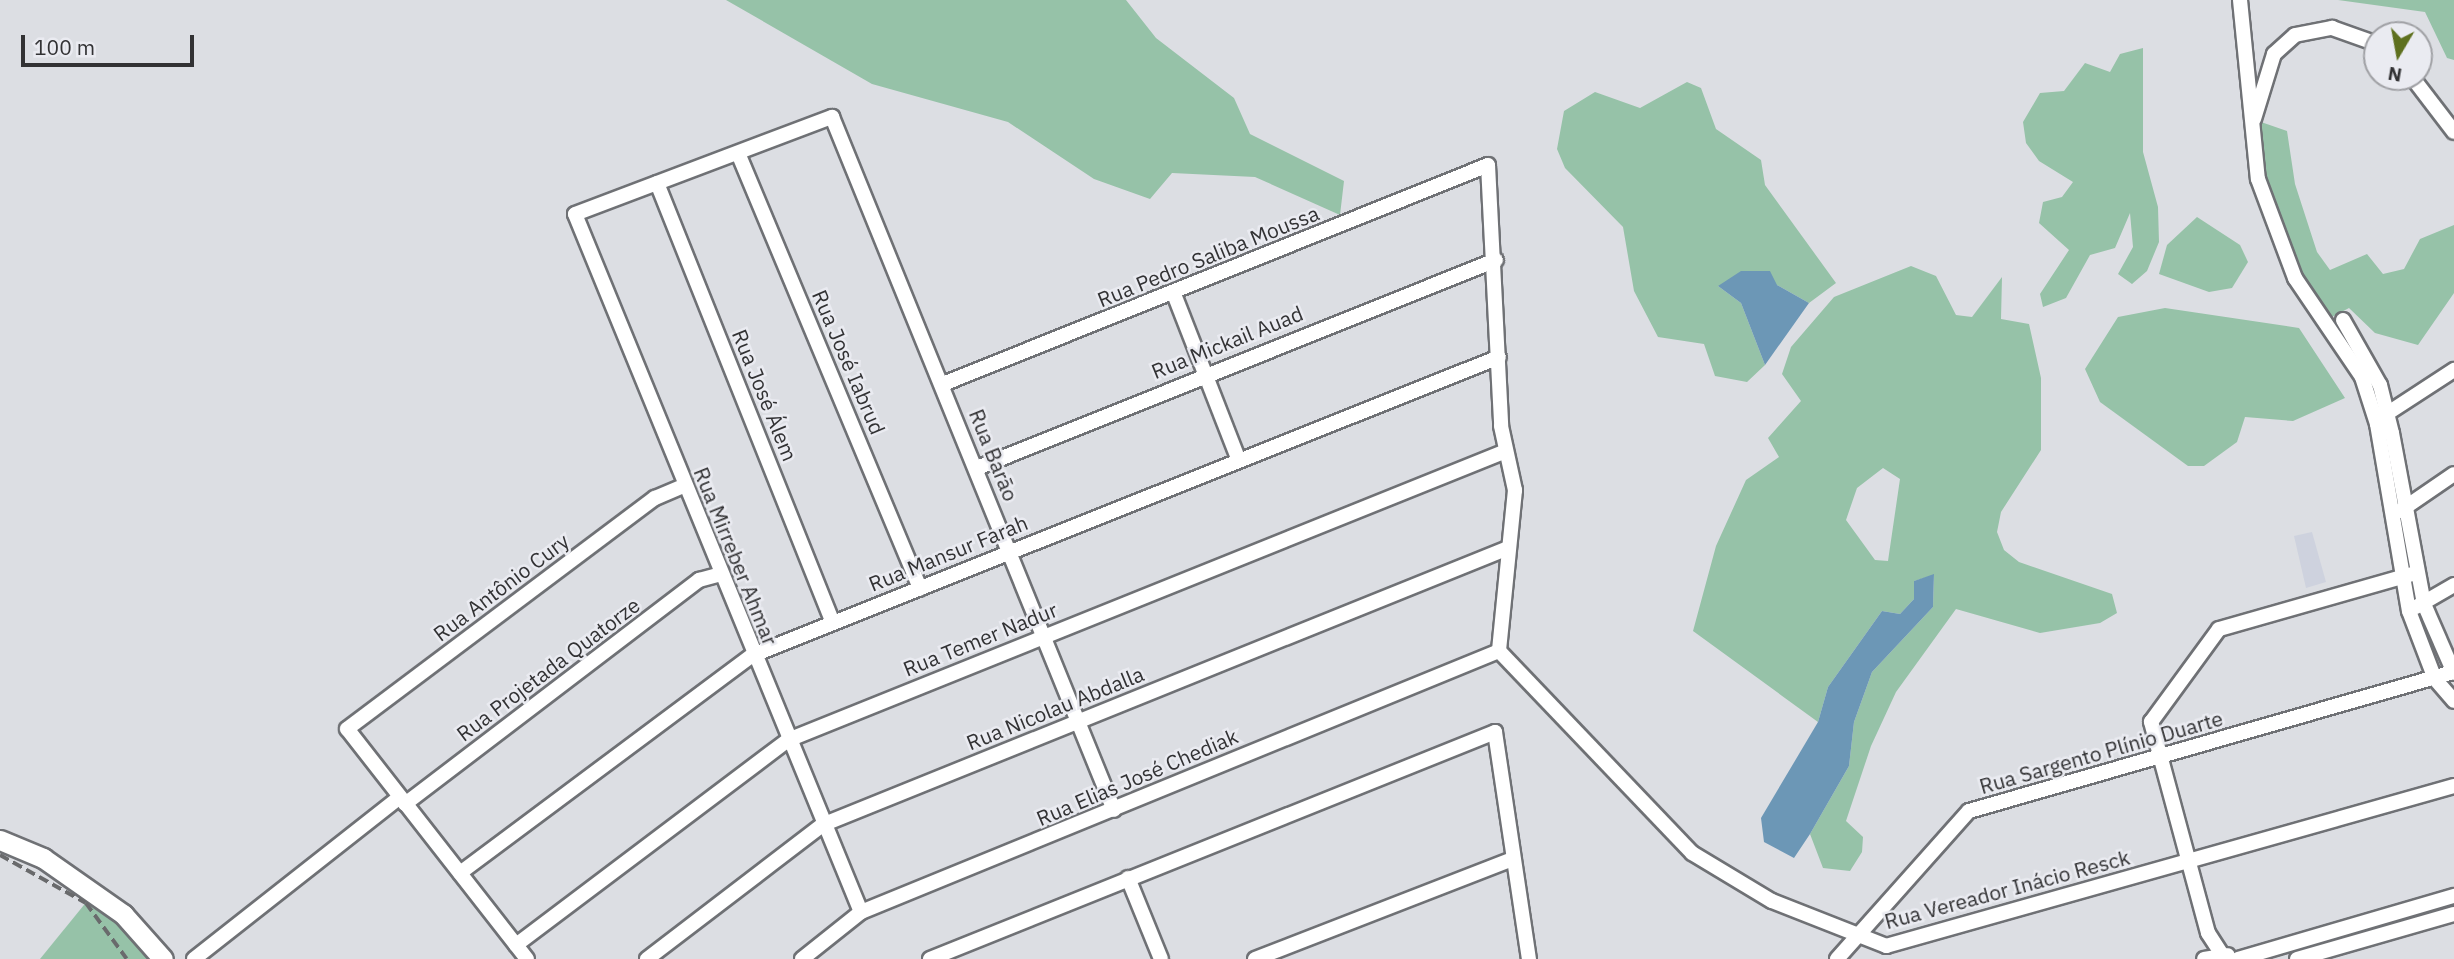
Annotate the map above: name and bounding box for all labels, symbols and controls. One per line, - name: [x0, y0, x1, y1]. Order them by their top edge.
- scale bar: [24, 21, 198, 65]
- north arrow: [2363, 21, 2433, 91]
- text: 100 m: [34, 33, 95, 61]
- text: N: [2386, 62, 2404, 88]
- street label: Rua Pedro Saliba Moussa: [1093, 200, 1323, 312]
- street label: Rua José Iabrud: [807, 286, 891, 438]
- street label: Rua Mickail Auad: [1148, 300, 1306, 384]
- street label: Rua José Álem: [727, 325, 803, 465]
- street label: Rua Barão: [964, 405, 1024, 505]
- street label: Rua Mirreber Ahmar: [689, 463, 783, 649]
- street label: Rua Mansur Farah: [865, 510, 1031, 596]
- street label: Rua Antônio Cury: [428, 528, 574, 646]
- street label: Rua Projetada Quatorze: [451, 592, 645, 746]
- street label: Rua Temer Nadur: [899, 597, 1061, 681]
- street label: Rua Nicolau Abdalla: [963, 661, 1147, 755]
- street label: Rua Sargento Plínio Duarte: [1976, 705, 2226, 799]
- street label: Rua Elias José Chediak: [1032, 723, 1242, 831]
- street label: Rua Vereador Inácio Resck: [1882, 844, 2132, 934]

